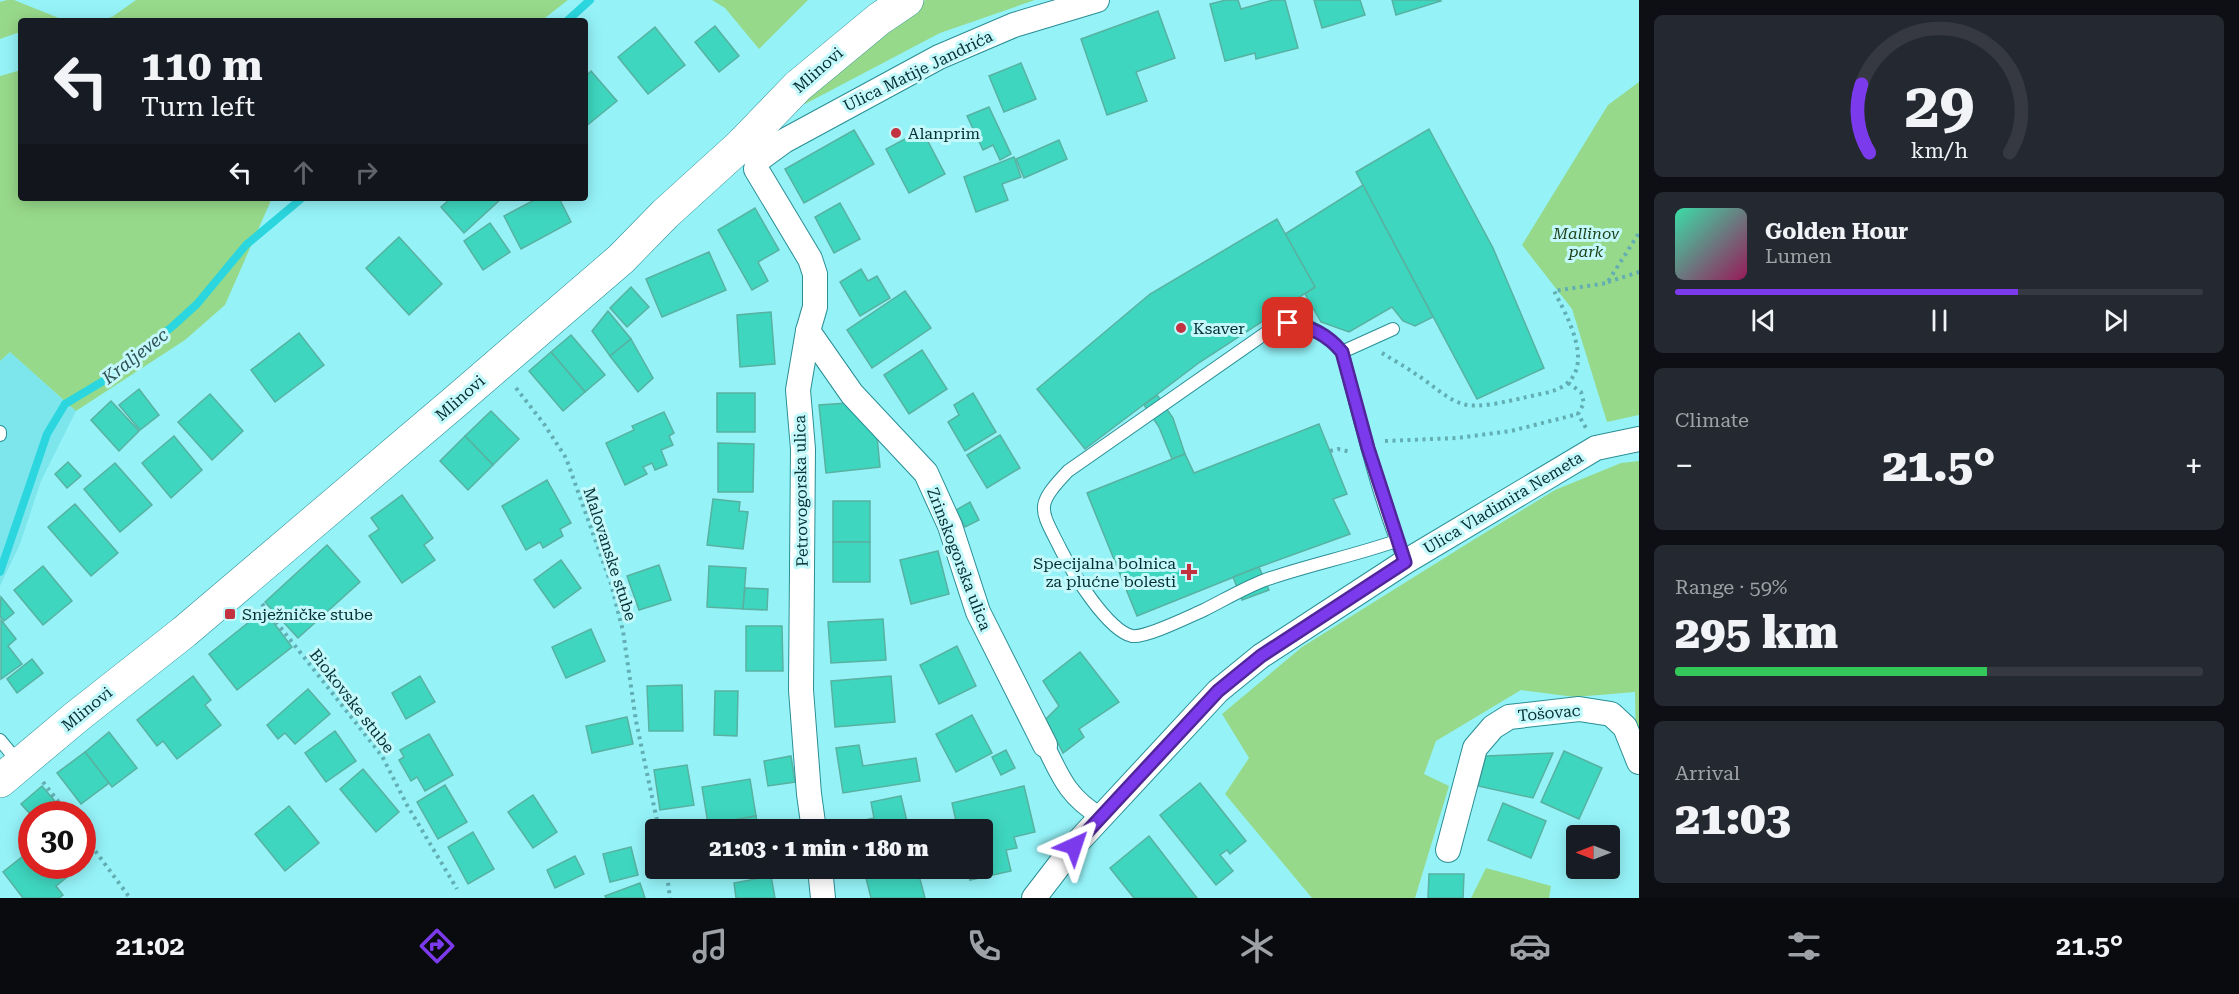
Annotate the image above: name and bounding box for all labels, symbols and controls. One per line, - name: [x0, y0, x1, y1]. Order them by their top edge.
- street label: Ulica Matije Jandrića: [840, 26, 996, 116]
- text: 110 m: [141, 41, 263, 90]
- icon: left: [42, 42, 120, 120]
- street label: Mlinovi: [789, 43, 847, 97]
- text: 29: [1904, 69, 1974, 142]
- text: Turn left: [141, 91, 255, 123]
- place label: Alanprim: [908, 124, 981, 143]
- marker: Alanprim: [889, 126, 903, 140]
- text: km/h: [1910, 138, 1968, 163]
- icon: left: [224, 156, 257, 189]
- icon: ahead: [287, 156, 320, 189]
- icon: right: [350, 156, 383, 189]
- text: Golden Hour: [1765, 219, 1908, 244]
- park label: Mallinov park: [1552, 224, 1620, 261]
- text: Lumen: [1765, 244, 1832, 268]
- pin: [1262, 297, 1313, 348]
- icon: previous: [1747, 304, 1780, 337]
- icon: pause: [1923, 304, 1956, 337]
- icon: next: [2099, 304, 2132, 337]
- icon: arrive: [1271, 306, 1304, 339]
- place label: Ksaver: [1193, 319, 1245, 338]
- marker: Ksaver: [1174, 321, 1188, 335]
- water label: Kraljevec: [97, 323, 173, 389]
- street label: Mlinovi: [431, 371, 489, 425]
- text: Climate: [1675, 408, 1749, 432]
- street label: Petrovogorska ulica: [790, 415, 812, 567]
- text: 21.5°: [1882, 439, 1996, 492]
- text: −: [1675, 446, 1693, 485]
- text: +: [2185, 446, 2203, 485]
- street label: Ulica Vladimira Nemeta: [1420, 448, 1587, 558]
- street label: Malovanske stube: [580, 485, 641, 623]
- street label: Zrinskogorska ulica: [923, 485, 995, 633]
- place label: Specijalna bolnica za plućne bolesti: [1033, 554, 1176, 591]
- marker: Specijalna bolnica za plućne bolesti: [1180, 563, 1198, 581]
- text: Range · 59%: [1675, 575, 1787, 599]
- place label: Snježničke stube: [242, 605, 373, 624]
- text: 295 km: [1675, 606, 1838, 659]
- marker: Snježničke stube: [223, 607, 237, 621]
- street label: Biokovske stube: [306, 645, 399, 757]
- street label: Mlinovi: [58, 683, 116, 735]
- street label: Tošovac: [1517, 701, 1581, 725]
- text: Arrival: [1675, 761, 1740, 785]
- text: 21:03: [1675, 792, 1791, 845]
- speed limit sign: 30: [18, 801, 96, 879]
- position arrow: [1042, 814, 1106, 878]
- north arrow: [1566, 825, 1620, 879]
- map controls: [1566, 825, 1620, 879]
- text: 21:03 · 1 min · 180 m: [709, 836, 929, 861]
- icon: directions: [416, 925, 458, 967]
- icon: music: [689, 925, 731, 967]
- icon: phone: [963, 925, 1005, 967]
- icon: climate: [1236, 925, 1278, 967]
- icon: car: [1509, 925, 1551, 967]
- icon: filters: [1783, 925, 1825, 967]
- text: 21:02: [116, 930, 185, 962]
- text: 21.5°: [2056, 930, 2123, 962]

